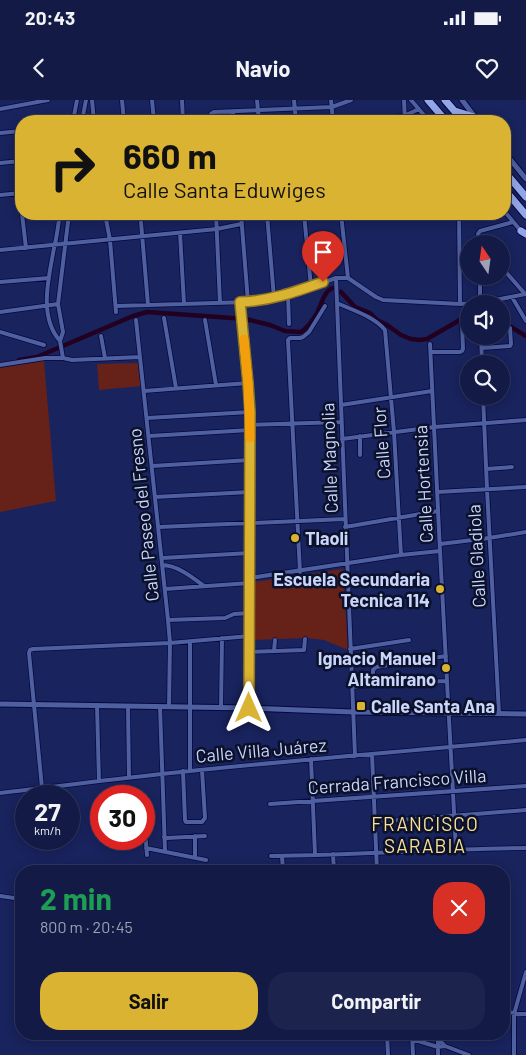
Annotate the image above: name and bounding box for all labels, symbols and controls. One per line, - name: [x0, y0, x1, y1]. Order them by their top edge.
- text: 20:43: [25, 6, 75, 29]
- icon: back: [25, 54, 53, 82]
- icon: heart: [473, 54, 501, 82]
- text: Navio: [235, 55, 291, 81]
- text: 660 m: [123, 134, 217, 176]
- icon: right: [40, 135, 105, 200]
- text: Calle Santa Eduwiges: [123, 176, 326, 202]
- pin: [302, 231, 344, 282]
- north arrow: [460, 235, 510, 285]
- map controls: [460, 235, 510, 405]
- icon: arrive: [309, 238, 337, 266]
- button: sound: [460, 295, 510, 345]
- button: search: [460, 355, 510, 405]
- street label: Calle Magnolia: [316, 402, 342, 514]
- street label: Calle Flor: [367, 406, 394, 480]
- street label: Calle Hortensia: [409, 425, 437, 543]
- street label: Calle Paseo del Fresno: [123, 427, 163, 603]
- street label: Calle Gladiola: [462, 504, 490, 608]
- place label: Tlaoli: [305, 527, 348, 549]
- marker: Tlaoli: [289, 532, 301, 544]
- place label: Escuela Secundaria Tecnica 114: [273, 568, 430, 611]
- marker: Escuela Secundaria Tecnica 114: [434, 583, 446, 595]
- place label: Ignacio Manuel Altamirano: [318, 647, 436, 690]
- marker: Ignacio Manuel Altamirano: [440, 662, 452, 674]
- position arrow: [222, 681, 274, 733]
- place label: Calle Santa Ana: [371, 695, 495, 717]
- marker: Calle Santa Ana: [355, 700, 367, 712]
- street label: Calle Villa Juárez: [195, 733, 327, 767]
- street label: Cerrada Francisco Villa: [307, 764, 487, 798]
- speed limit sign: 30: [90, 785, 155, 850]
- text: 27: [34, 796, 61, 826]
- district label: FRANCISCO SARABIA: [371, 812, 479, 857]
- text: km/h: [34, 823, 61, 837]
- text: 2 min: [40, 880, 112, 916]
- button: close: [433, 882, 485, 934]
- text: 800 m · 20:45: [40, 917, 133, 936]
- button: Salir: [40, 972, 258, 1030]
- button: Compartir: [268, 972, 485, 1030]

